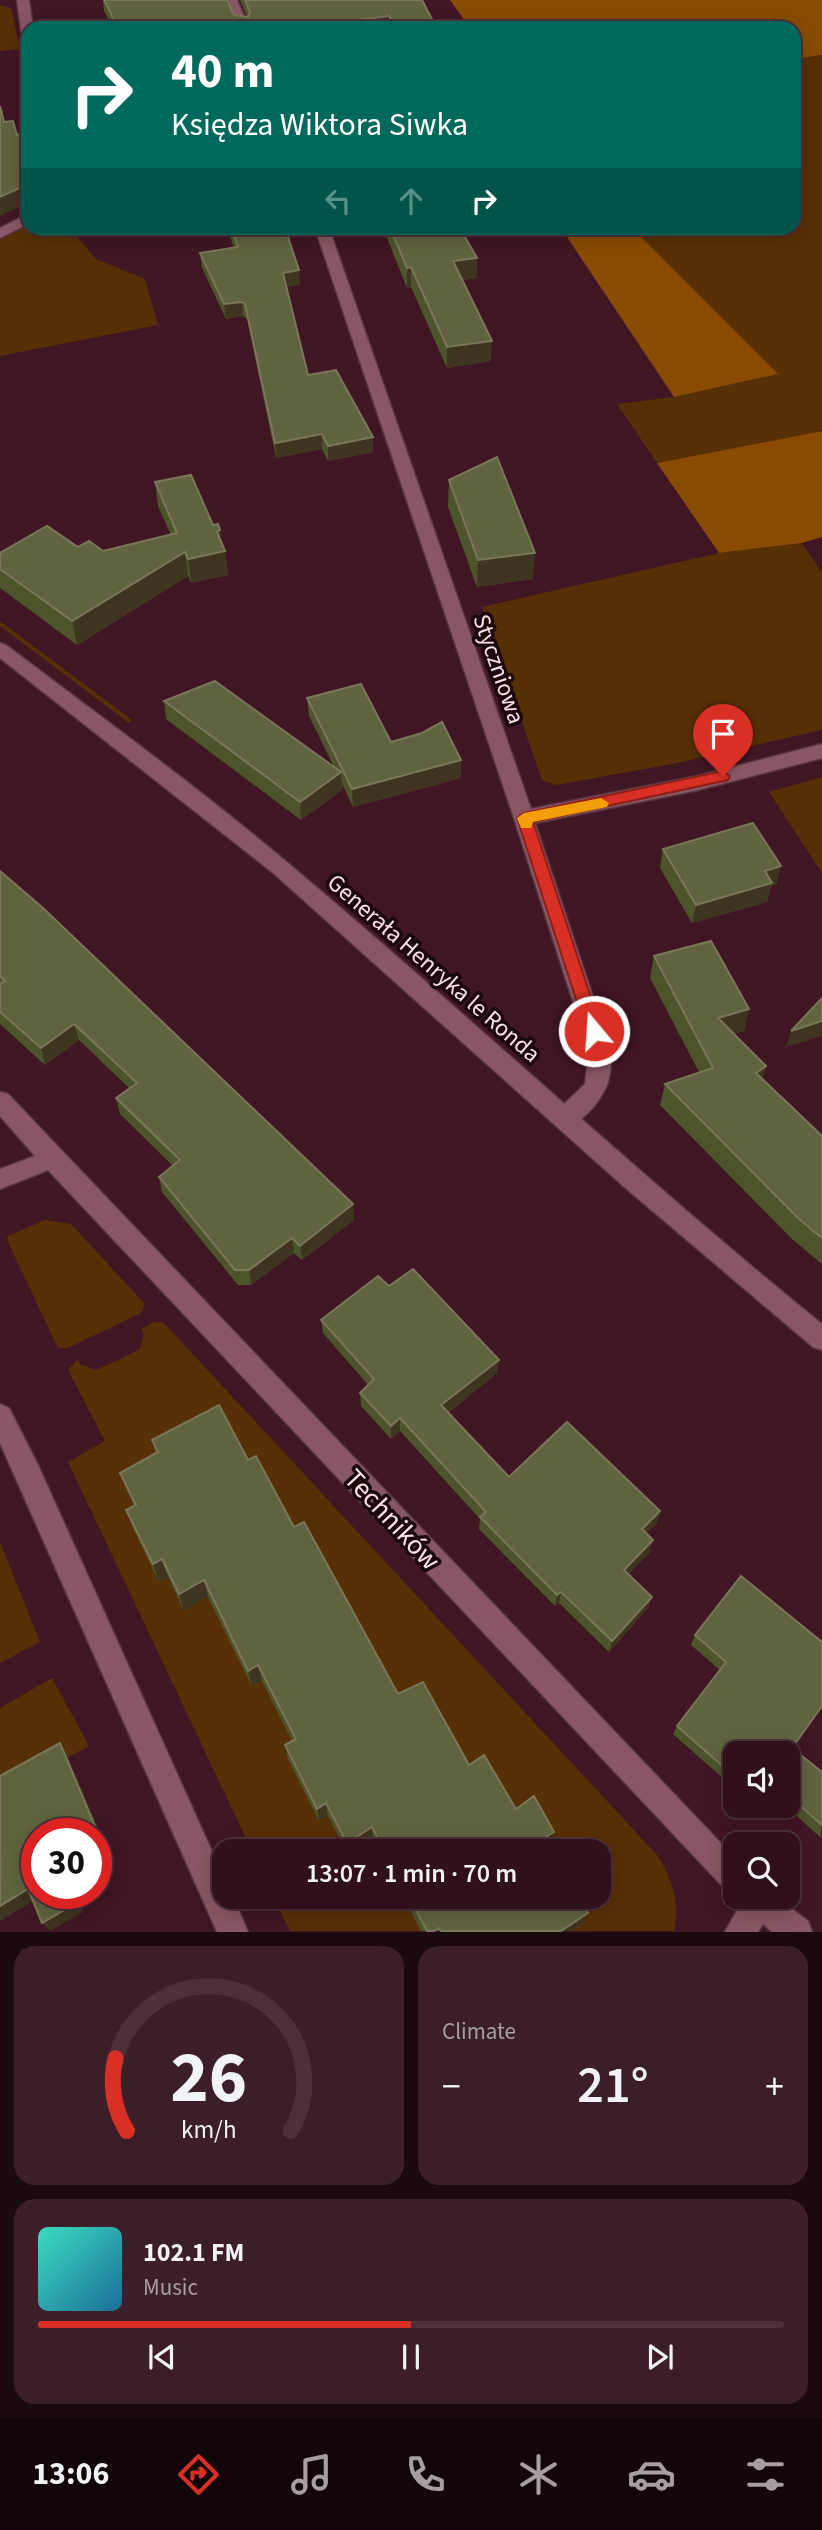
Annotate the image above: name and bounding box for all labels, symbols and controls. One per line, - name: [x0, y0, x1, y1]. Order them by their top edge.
- text: 40 m: [171, 37, 275, 107]
- icon: right: [56, 49, 147, 140]
- text: Księdza Wiktora Siwka: [171, 102, 468, 148]
- icon: left: [319, 182, 357, 220]
- icon: ahead: [392, 182, 430, 220]
- icon: right: [465, 182, 503, 220]
- street label: Styczniowa: [463, 610, 534, 729]
- pin: [693, 704, 753, 776]
- icon: arrive: [704, 715, 742, 753]
- street label: Generała Henryka le Ronda: [319, 866, 548, 1071]
- position arrow: [557, 994, 631, 1068]
- street label: Techników: [335, 1460, 450, 1579]
- map controls: [723, 1741, 800, 1909]
- button: sound: [723, 1741, 800, 1818]
- speed limit sign: 30: [21, 1818, 112, 1909]
- button: search: [723, 1832, 800, 1909]
- text: 13:07 · 1 min · 70 m: [306, 1855, 517, 1892]
- text: Climate: [442, 2015, 516, 2048]
- text: 26: [171, 2027, 247, 2131]
- text: 21°: [577, 2049, 649, 2123]
- text: −: [442, 2060, 461, 2114]
- text: +: [765, 2060, 784, 2114]
- text: km/h: [181, 2112, 237, 2148]
- text: 102.1 FM: [143, 2234, 244, 2271]
- text: Music: [143, 2271, 198, 2304]
- icon: previous: [143, 2338, 181, 2376]
- icon: pause: [392, 2338, 430, 2376]
- icon: next: [641, 2338, 679, 2376]
- icon: directions: [174, 2450, 223, 2499]
- icon: music: [287, 2450, 336, 2499]
- icon: phone: [401, 2450, 450, 2499]
- icon: climate: [514, 2450, 563, 2499]
- icon: car: [627, 2450, 676, 2499]
- icon: filters: [741, 2450, 790, 2499]
- text: 13:06: [32, 2451, 109, 2497]

